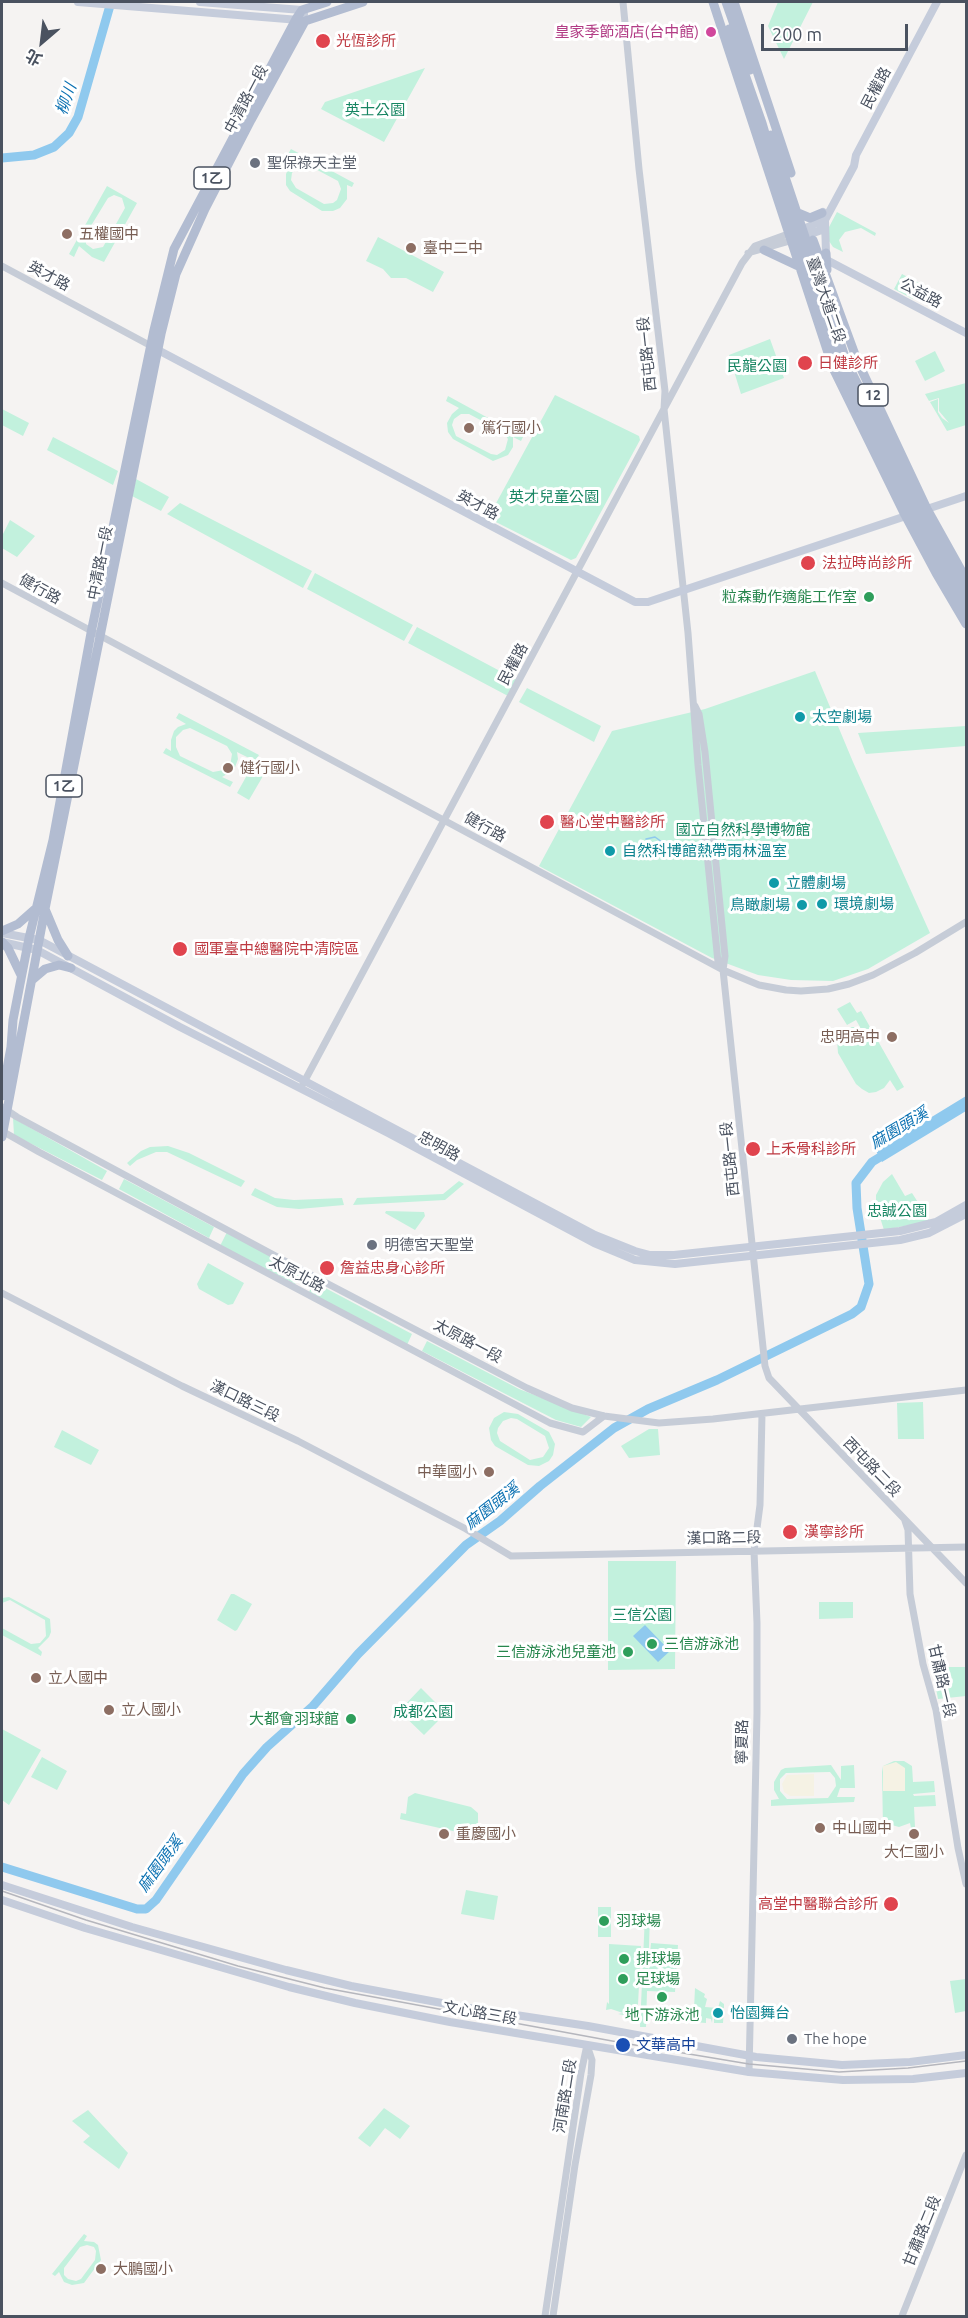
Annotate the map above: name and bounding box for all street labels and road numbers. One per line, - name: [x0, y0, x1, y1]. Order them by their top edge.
- street label: 中清路一段: [220, 62, 272, 136]
- street label: 民權路: [857, 64, 895, 112]
- road number: 1乙: [194, 167, 230, 189]
- street label: 臺灣大道二段: [803, 255, 849, 345]
- street label: 英才路: [25, 257, 73, 295]
- street label: 公益路: [897, 274, 945, 312]
- street label: 西屯路一段: [634, 316, 660, 392]
- road number: 12: [858, 384, 888, 406]
- street label: 英才路: [454, 486, 502, 524]
- street label: 中清路一段: [84, 524, 116, 602]
- street label: 健行路: [16, 570, 64, 608]
- street label: 民權路: [494, 640, 532, 688]
- road number: 1乙: [46, 775, 82, 797]
- street label: 健行路: [461, 808, 509, 846]
- street label: 西屯路一段: [717, 1121, 743, 1197]
- street label: 忠明路: [415, 1127, 463, 1165]
- street label: 太原北路: [266, 1252, 328, 1296]
- street label: 太原路一段: [431, 1315, 505, 1367]
- street label: 漢口路三段: [207, 1376, 283, 1426]
- street label: 西屯路二段: [839, 1434, 905, 1500]
- street label: 漢口路二段: [686, 1528, 762, 1548]
- street label: 甘肅路一段: [925, 1642, 959, 1720]
- street label: 寧夏路: [733, 1719, 751, 1765]
- street label: 文心路三段: [442, 1998, 518, 2028]
- street label: 河南路二段: [550, 2058, 580, 2134]
- street label: 甘肅路二段: [900, 2193, 944, 2269]

